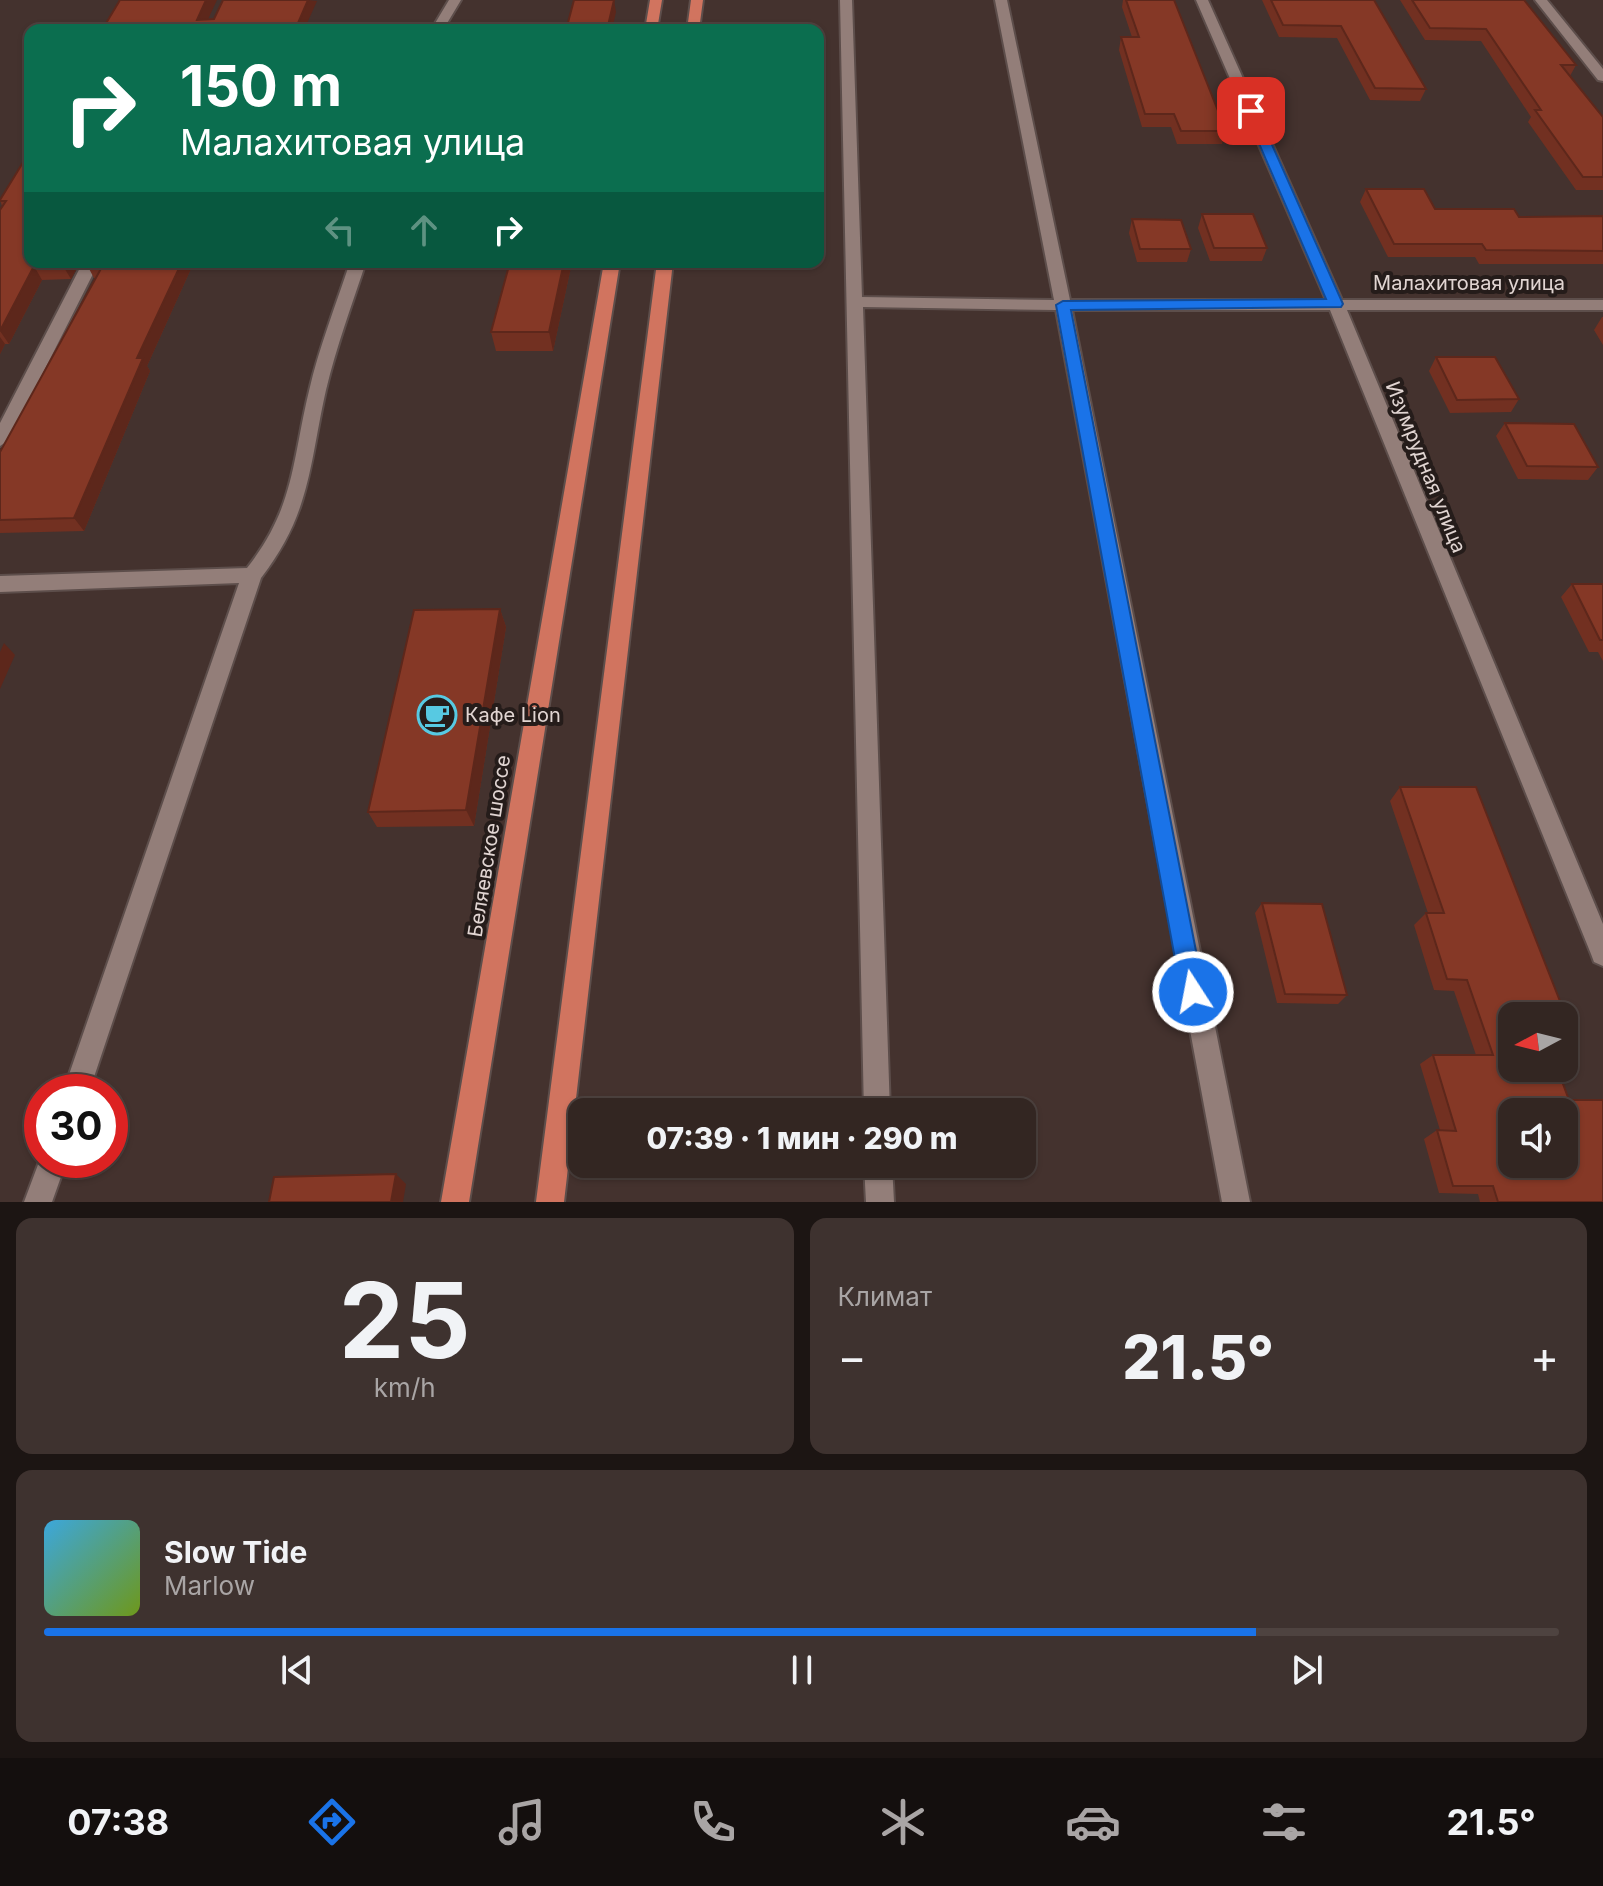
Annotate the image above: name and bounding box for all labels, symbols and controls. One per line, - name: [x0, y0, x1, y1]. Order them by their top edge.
- text: 150 m: [180, 52, 342, 120]
- icon: right: [48, 56, 152, 160]
- pin: [1217, 77, 1285, 145]
- icon: arrive: [1229, 89, 1273, 133]
- text: Малахитовая улица: [180, 120, 525, 164]
- icon: left: [318, 208, 362, 252]
- icon: ahead: [402, 208, 446, 252]
- icon: right: [486, 208, 530, 252]
- street label: Малахитовая улица: [1373, 271, 1565, 295]
- street label: Изумрудная улица: [1381, 378, 1471, 556]
- cafe icon: Кафе Lion: [416, 694, 458, 736]
- place label: Кафе Lion: [465, 703, 561, 727]
- street label: Беляевское шоссе: [463, 753, 515, 939]
- position arrow: [1151, 950, 1235, 1034]
- north arrow: [1498, 1002, 1578, 1082]
- map controls: [1498, 1002, 1578, 1178]
- speed limit sign: 30: [24, 1074, 128, 1178]
- button: sound: [1498, 1098, 1578, 1178]
- text: 07:39 · 1 мин · 290 m: [646, 1120, 958, 1156]
- text: 25: [339, 1257, 471, 1383]
- text: Климат: [838, 1281, 932, 1312]
- text: 21.5°: [1122, 1321, 1274, 1393]
- text: −: [838, 1330, 867, 1384]
- text: +: [1530, 1330, 1559, 1384]
- text: km/h: [374, 1372, 436, 1403]
- text: Slow Tide: [164, 1534, 307, 1570]
- text: Marlow: [164, 1570, 255, 1601]
- icon: previous: [275, 1648, 319, 1692]
- icon: pause: [780, 1648, 824, 1692]
- icon: next: [1285, 1648, 1329, 1692]
- icon: directions: [304, 1794, 360, 1850]
- icon: music: [494, 1794, 550, 1850]
- icon: phone: [685, 1794, 741, 1850]
- icon: climate: [875, 1794, 931, 1850]
- icon: car: [1065, 1794, 1121, 1850]
- icon: filters: [1256, 1794, 1312, 1850]
- text: 07:38: [67, 1800, 169, 1844]
- text: 21.5°: [1446, 1800, 1536, 1844]

